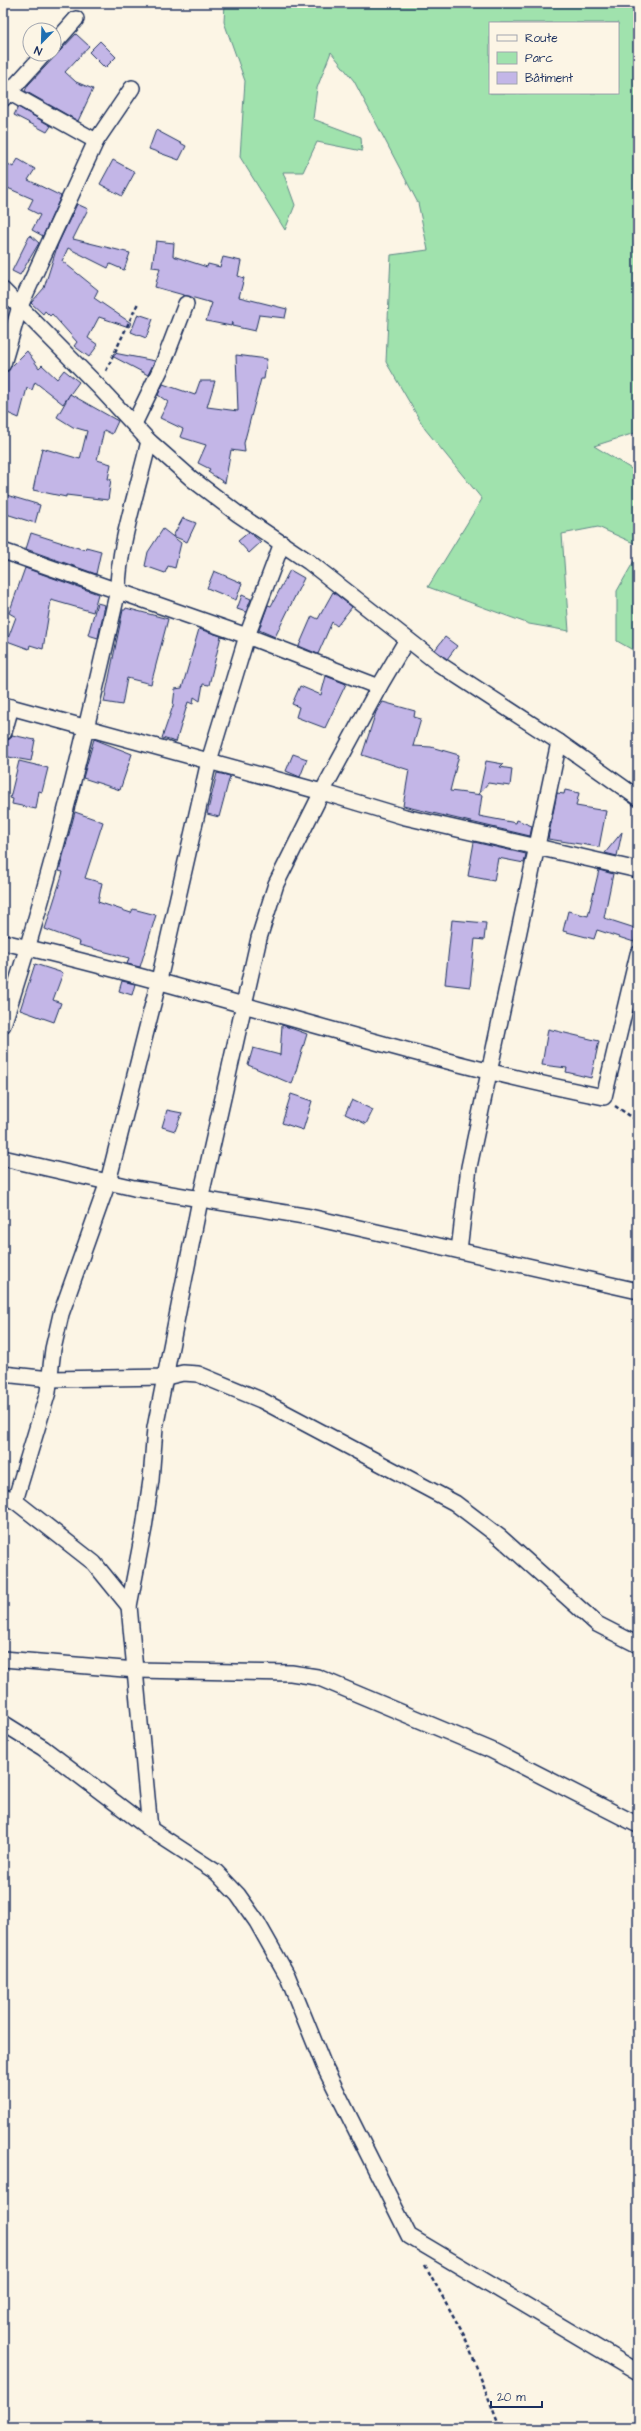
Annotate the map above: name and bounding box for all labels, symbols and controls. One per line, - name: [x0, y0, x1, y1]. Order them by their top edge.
- north arrow: [22, 22, 62, 62]
- legend: [489, 22, 619, 94]
- text: Route: [525, 30, 558, 47]
- text: N: [32, 42, 44, 59]
- text: Parc: [525, 50, 553, 67]
- text: Bâtiment: [525, 70, 573, 87]
- scale bar: [491, 2383, 542, 2409]
- text: 20 m: [497, 2389, 526, 2406]

